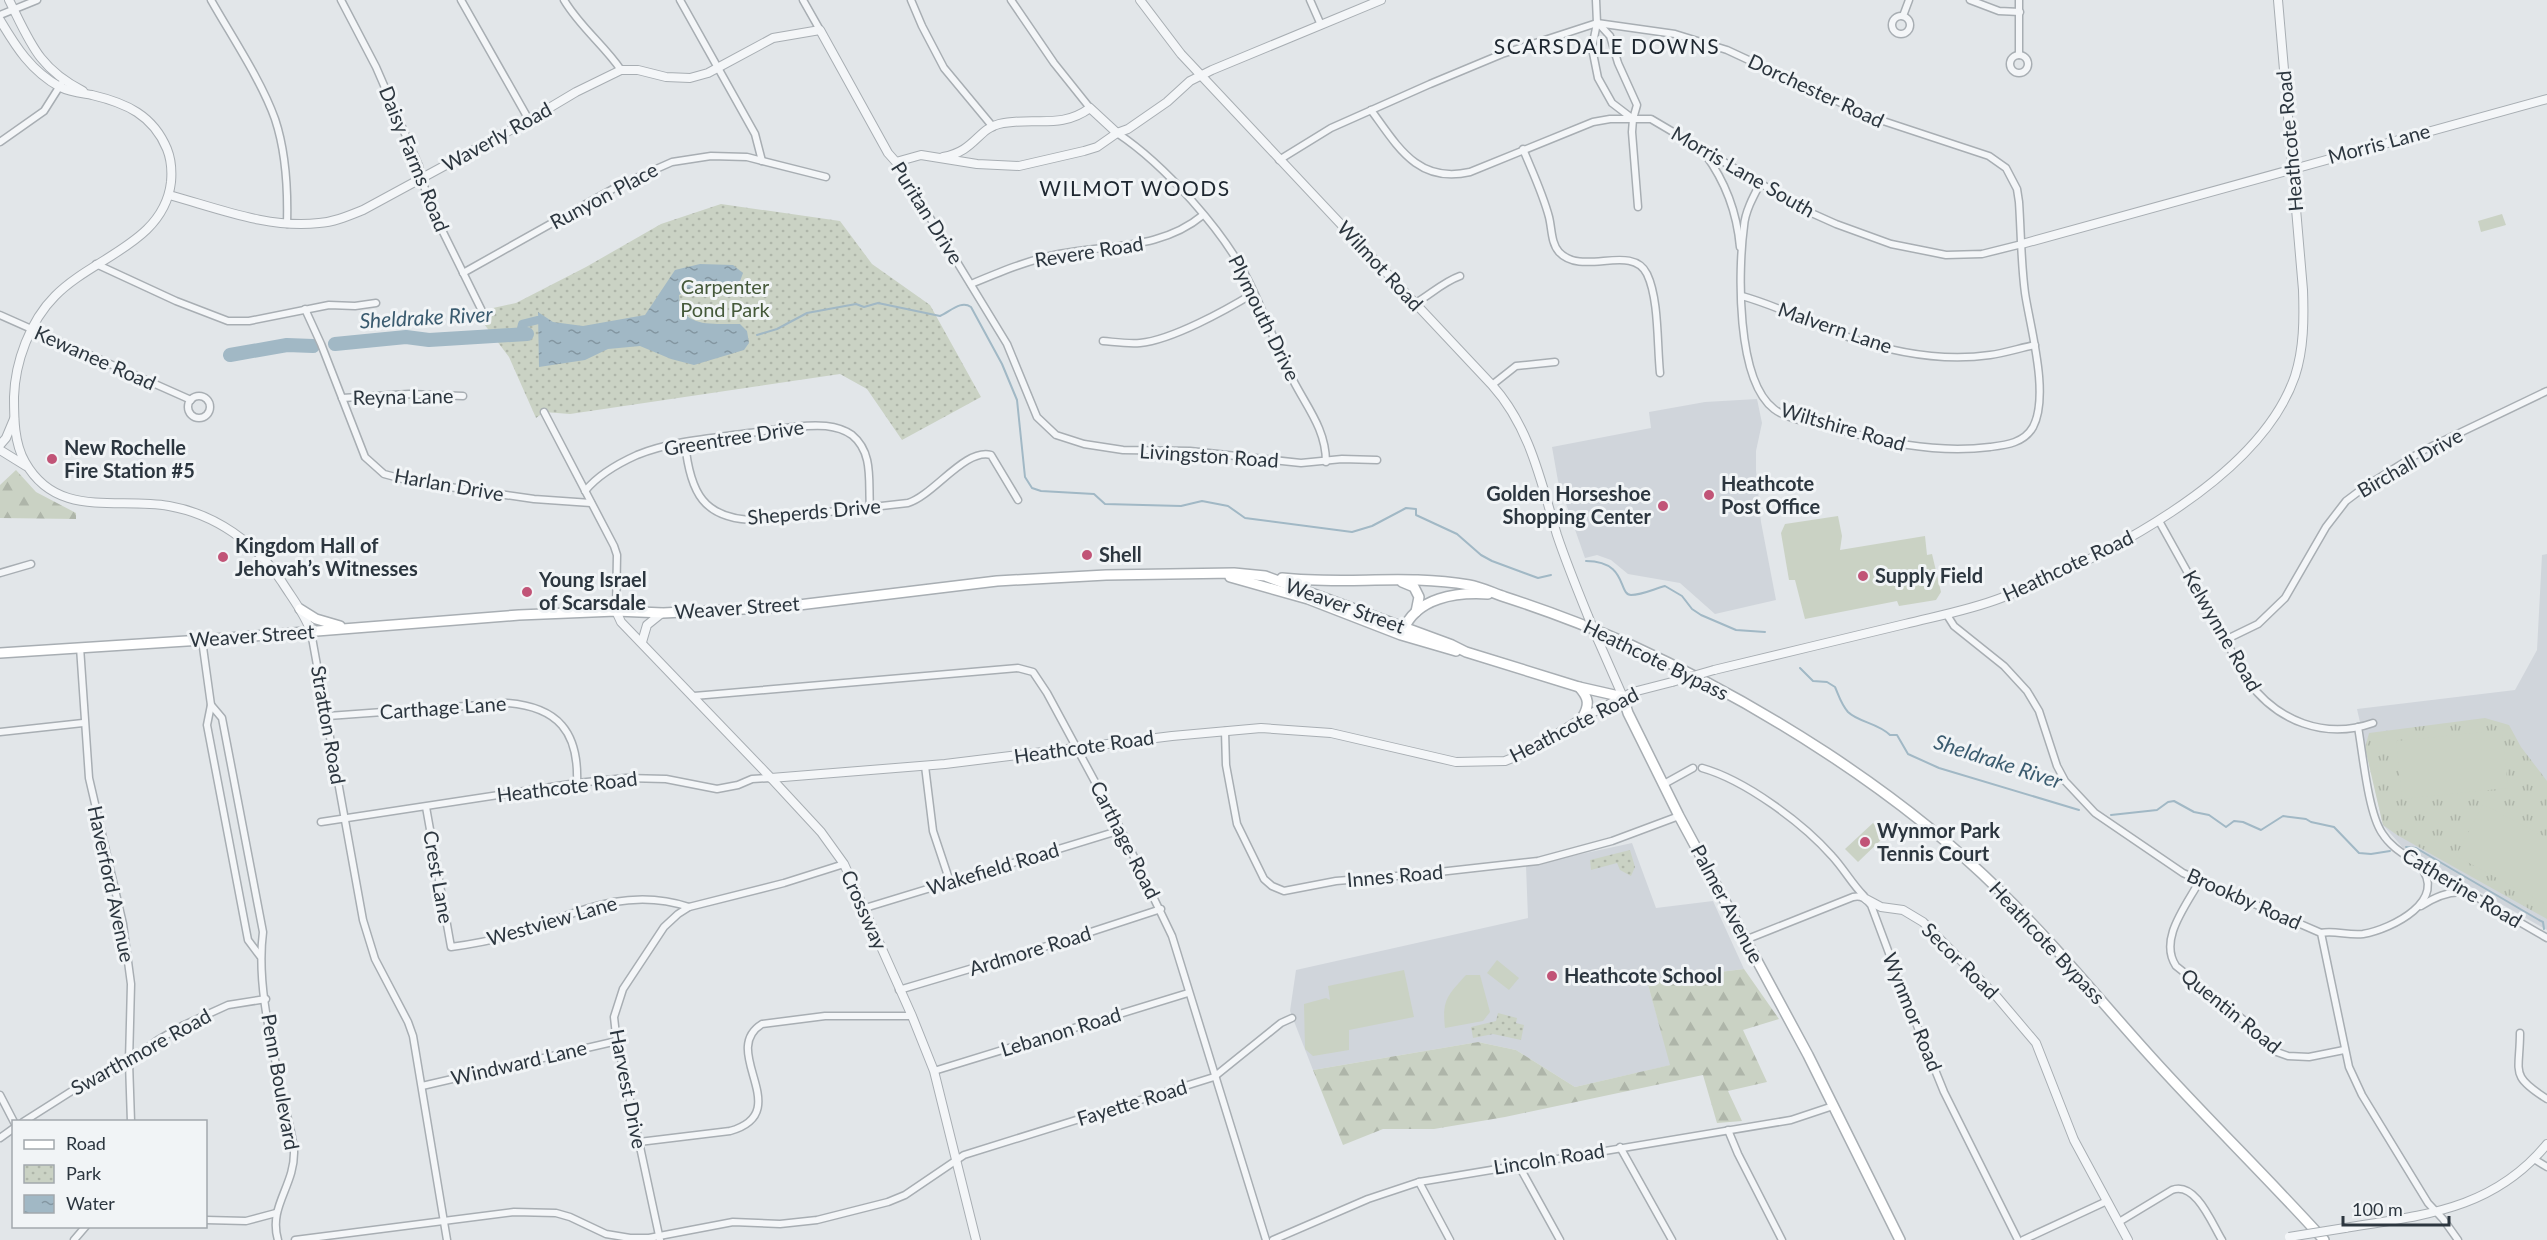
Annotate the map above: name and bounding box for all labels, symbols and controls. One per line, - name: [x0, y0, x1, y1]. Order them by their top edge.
- district label: SCARSDALE DOWNS: [1494, 33, 1720, 58]
- street label: Dorchester Road: [1745, 48, 1888, 132]
- street label: Heathcote Road: [2271, 70, 2307, 213]
- street label: Daisy Farms Road: [375, 82, 455, 235]
- street label: Waverly Road: [438, 96, 555, 176]
- street label: Morris Lane: [2325, 118, 2432, 168]
- street label: Morris Lane South: [1668, 120, 1819, 222]
- street label: Runyon Place: [546, 157, 661, 233]
- street label: Puritan Drive: [887, 157, 969, 268]
- district label: WILMOT WOODS: [1039, 175, 1231, 200]
- street label: Wilmot Road: [1333, 215, 1429, 315]
- street label: Revere Road: [1033, 231, 1145, 271]
- street label: Plymouth Drive: [1224, 251, 1306, 384]
- park label: Carpenter Pond Park: [680, 274, 771, 321]
- street label: Malvern Lane: [1775, 296, 1896, 358]
- water label: Sheldrake River: [359, 300, 494, 332]
- street label: Kewanee Road: [31, 320, 160, 395]
- street label: Reyna Lane: [352, 383, 454, 409]
- street label: Wiltshire Road: [1778, 397, 1909, 455]
- street label: Greentree Drive: [662, 414, 806, 460]
- street label: Birchall Drive: [2353, 422, 2466, 502]
- place label: New Rochelle Fire Station #5: [64, 435, 195, 482]
- street label: Livingston Road: [1139, 438, 1279, 472]
- marker: New Rochelle Fire Station #5: [45, 452, 59, 466]
- street label: Harlan Drive: [393, 463, 506, 505]
- place label: Heathcote Post Office: [1721, 471, 1820, 518]
- place label: Golden Horseshoe Shopping Center: [1486, 481, 1652, 528]
- marker: Heathcote Post Office: [1702, 488, 1716, 502]
- street label: Sheperds Drive: [746, 493, 882, 529]
- marker: Golden Horseshoe Shopping Center: [1656, 499, 1670, 513]
- street label: Heathcote Road: [1998, 524, 2137, 606]
- place label: Kingdom Hall of Jehovah’s Witnesses: [235, 533, 418, 580]
- place label: Shell: [1099, 542, 1142, 566]
- marker: Shell: [1080, 548, 1094, 562]
- marker: Kingdom Hall of Jehovah’s Witnesses: [216, 550, 230, 564]
- place label: Supply Field: [1875, 563, 1983, 587]
- street label: Kelwynne Road: [2178, 566, 2267, 695]
- place label: Young Israel of Scarsdale: [538, 567, 647, 614]
- marker: Supply Field: [1856, 569, 1870, 583]
- street label: Weaver Street: [1282, 572, 1408, 638]
- marker: Young Israel of Scarsdale: [520, 585, 534, 599]
- street label: Weaver Street: [674, 591, 800, 623]
- street label: Heathcote Bypass: [1580, 614, 1733, 705]
- street label: Weaver Street: [189, 619, 315, 651]
- street label: Stratton Road: [307, 664, 351, 786]
- street label: Heathcote Road: [1505, 681, 1642, 767]
- street label: Carthage Lane: [379, 691, 507, 723]
- street label: Heathcote Road: [1012, 724, 1156, 768]
- water label: Sheldrake River: [1931, 728, 2066, 793]
- street label: Heathcote Road: [495, 765, 638, 807]
- street label: Carthage Road: [1086, 777, 1166, 903]
- street label: Haverford Avenue: [84, 803, 140, 964]
- place label: Wynmor Park Tennis Court: [1877, 818, 2000, 865]
- street label: Crest Lane: [419, 829, 459, 925]
- marker: Wynmor Park Tennis Court: [1858, 835, 1872, 849]
- street label: Wakefield Road: [924, 837, 1062, 900]
- street label: Palmer Avenue: [1687, 840, 1769, 967]
- street label: Catherine Road: [2398, 842, 2527, 932]
- street label: Innes Road: [1346, 859, 1444, 891]
- street label: Brookby Road: [2183, 862, 2305, 934]
- street label: Crossway: [837, 866, 893, 954]
- street label: Heathcote Bypass: [1985, 876, 2111, 1008]
- street label: Westview Lane: [484, 890, 619, 950]
- street label: Secor Road: [1917, 917, 2004, 1004]
- street label: Ardmore Road: [966, 920, 1094, 980]
- street label: Wynmor Road: [1878, 949, 1948, 1075]
- place label: Heathcote School: [1564, 963, 1722, 987]
- street label: Quentin Road: [2177, 963, 2286, 1058]
- marker: Heathcote School: [1545, 969, 1559, 983]
- street label: Lebanon Road: [998, 1001, 1124, 1061]
- street label: Swarthmore Road: [66, 1003, 215, 1100]
- street label: Penn Boulevard: [257, 1012, 305, 1152]
- street label: Harvest Drive: [606, 1027, 652, 1151]
- street label: Windward Lane: [449, 1035, 589, 1089]
- street label: Fayette Road: [1074, 1074, 1190, 1130]
- legend: [12, 1120, 207, 1228]
- text: Road: [66, 1132, 106, 1154]
- street label: Lincoln Road: [1492, 1137, 1606, 1179]
- text: Park: [66, 1162, 102, 1184]
- scale bar: [2343, 1189, 2450, 1227]
- text: Water: [66, 1192, 115, 1214]
- text: 100 m: [2352, 1198, 2403, 1220]

